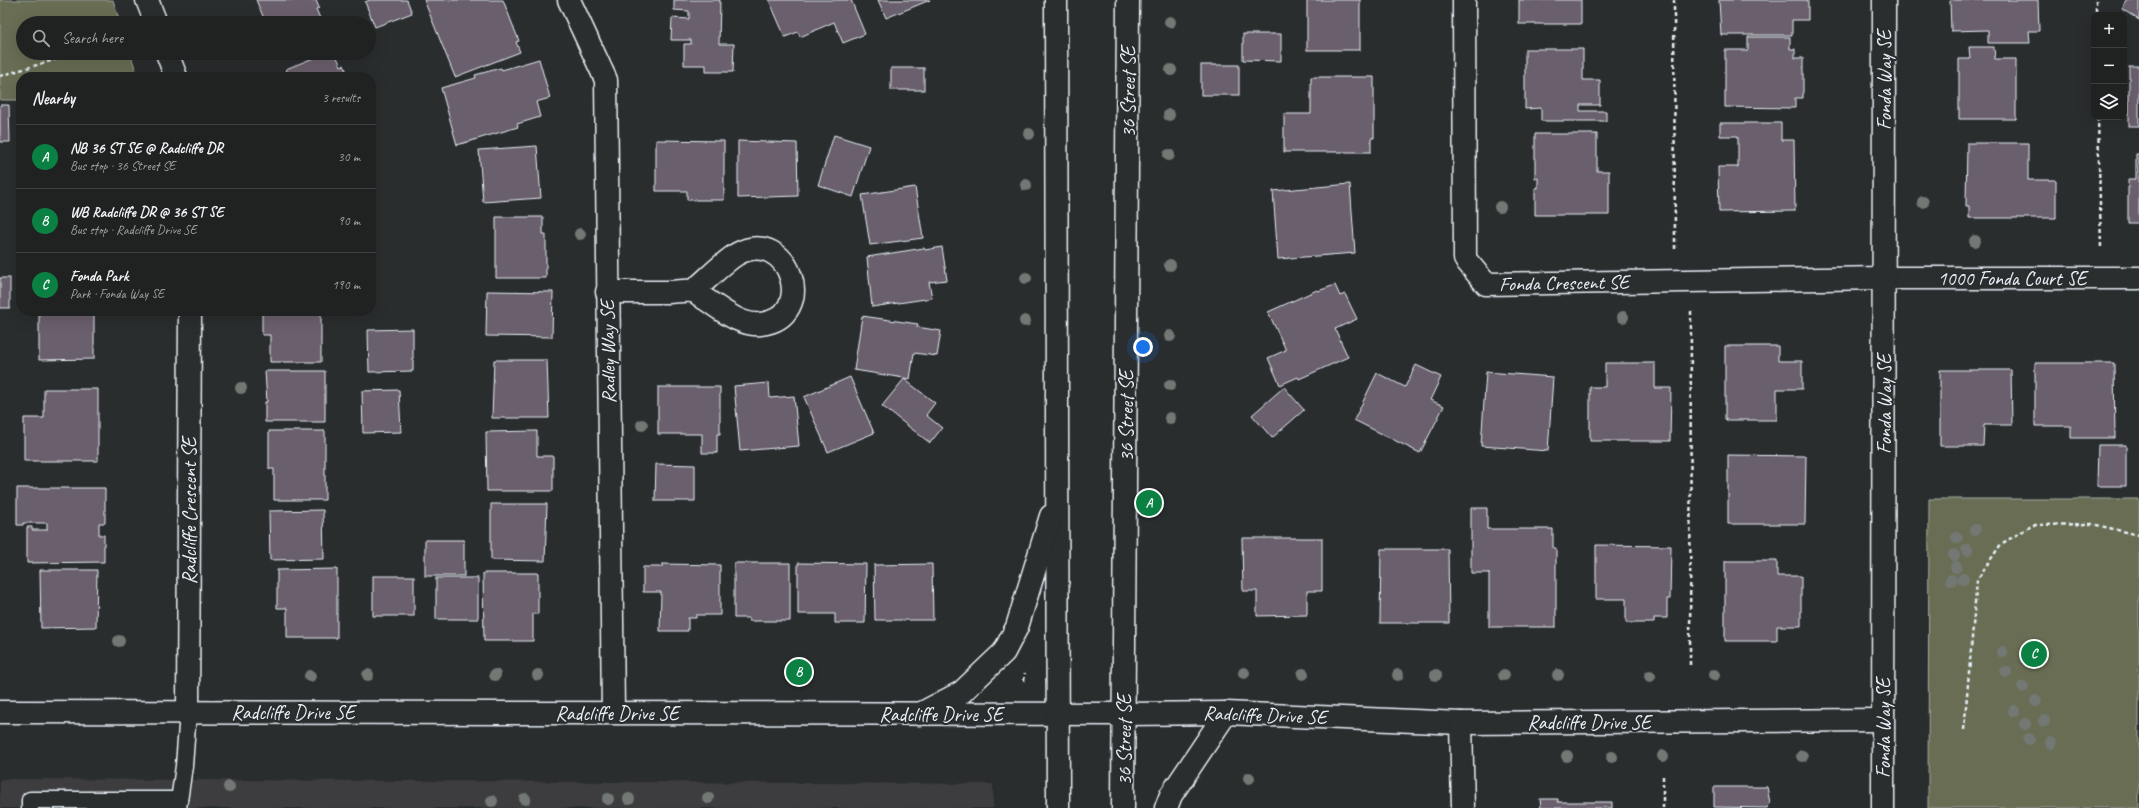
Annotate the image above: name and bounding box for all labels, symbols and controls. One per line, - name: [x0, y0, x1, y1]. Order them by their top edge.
- map controls: [2091, 12, 2127, 120]
- button: +: [2091, 12, 2127, 48]
- search box: [16, 16, 376, 60]
- icon: search: [30, 27, 52, 49]
- street label: Fonda Way SE: [1872, 28, 1897, 130]
- text: Search here: [62, 29, 123, 48]
- street label: 36 Street SE: [1116, 44, 1141, 138]
- button: −: [2091, 48, 2127, 84]
- button: layers: [2091, 84, 2127, 120]
- text: Nearby: [32, 88, 75, 109]
- text: 3 results: [322, 90, 360, 106]
- text: NB 36 ST SE @ Radcliffe DR: [70, 139, 223, 158]
- text: A: [42, 149, 48, 165]
- text: 30 m: [338, 149, 360, 165]
- text: Bus stop · 36 Street SE: [70, 158, 175, 174]
- text: WB Radcliffe DR @ 36 ST SE: [70, 203, 223, 222]
- text: B: [42, 213, 48, 229]
- text: 90 m: [338, 213, 360, 229]
- text: Bus stop · Radcliffe Drive SE: [70, 222, 197, 238]
- street label: 1000 Fonda Court SE: [1937, 266, 2089, 291]
- text: Fonda Park: [70, 267, 128, 286]
- street label: Fonda Crescent SE: [1499, 269, 1631, 297]
- text: C: [42, 277, 48, 293]
- text: 190 m: [332, 277, 360, 293]
- text: Park · Fonda Way SE: [70, 286, 164, 302]
- street label: Radley Way SE: [595, 298, 621, 404]
- your location: [1133, 337, 1153, 357]
- street label: Fonda Way SE: [1872, 352, 1897, 454]
- street label: 36 Street SE: [1114, 368, 1139, 462]
- street label: Radcliffe Crescent SE: [177, 435, 202, 585]
- pin: A: [1136, 488, 1162, 518]
- pin: C: [2021, 639, 2047, 669]
- pin: B: [786, 657, 812, 687]
- street label: Fonda Way SE: [1871, 676, 1896, 778]
- street label: 36 Street SE: [1112, 692, 1137, 786]
- street label: Radcliffe Drive SE: [231, 700, 357, 725]
- street label: Radcliffe Drive SE: [1203, 700, 1330, 730]
- street label: Radcliffe Drive SE: [555, 701, 681, 726]
- street label: Radcliffe Drive SE: [879, 702, 1005, 727]
- street label: Radcliffe Drive SE: [1527, 710, 1653, 735]

